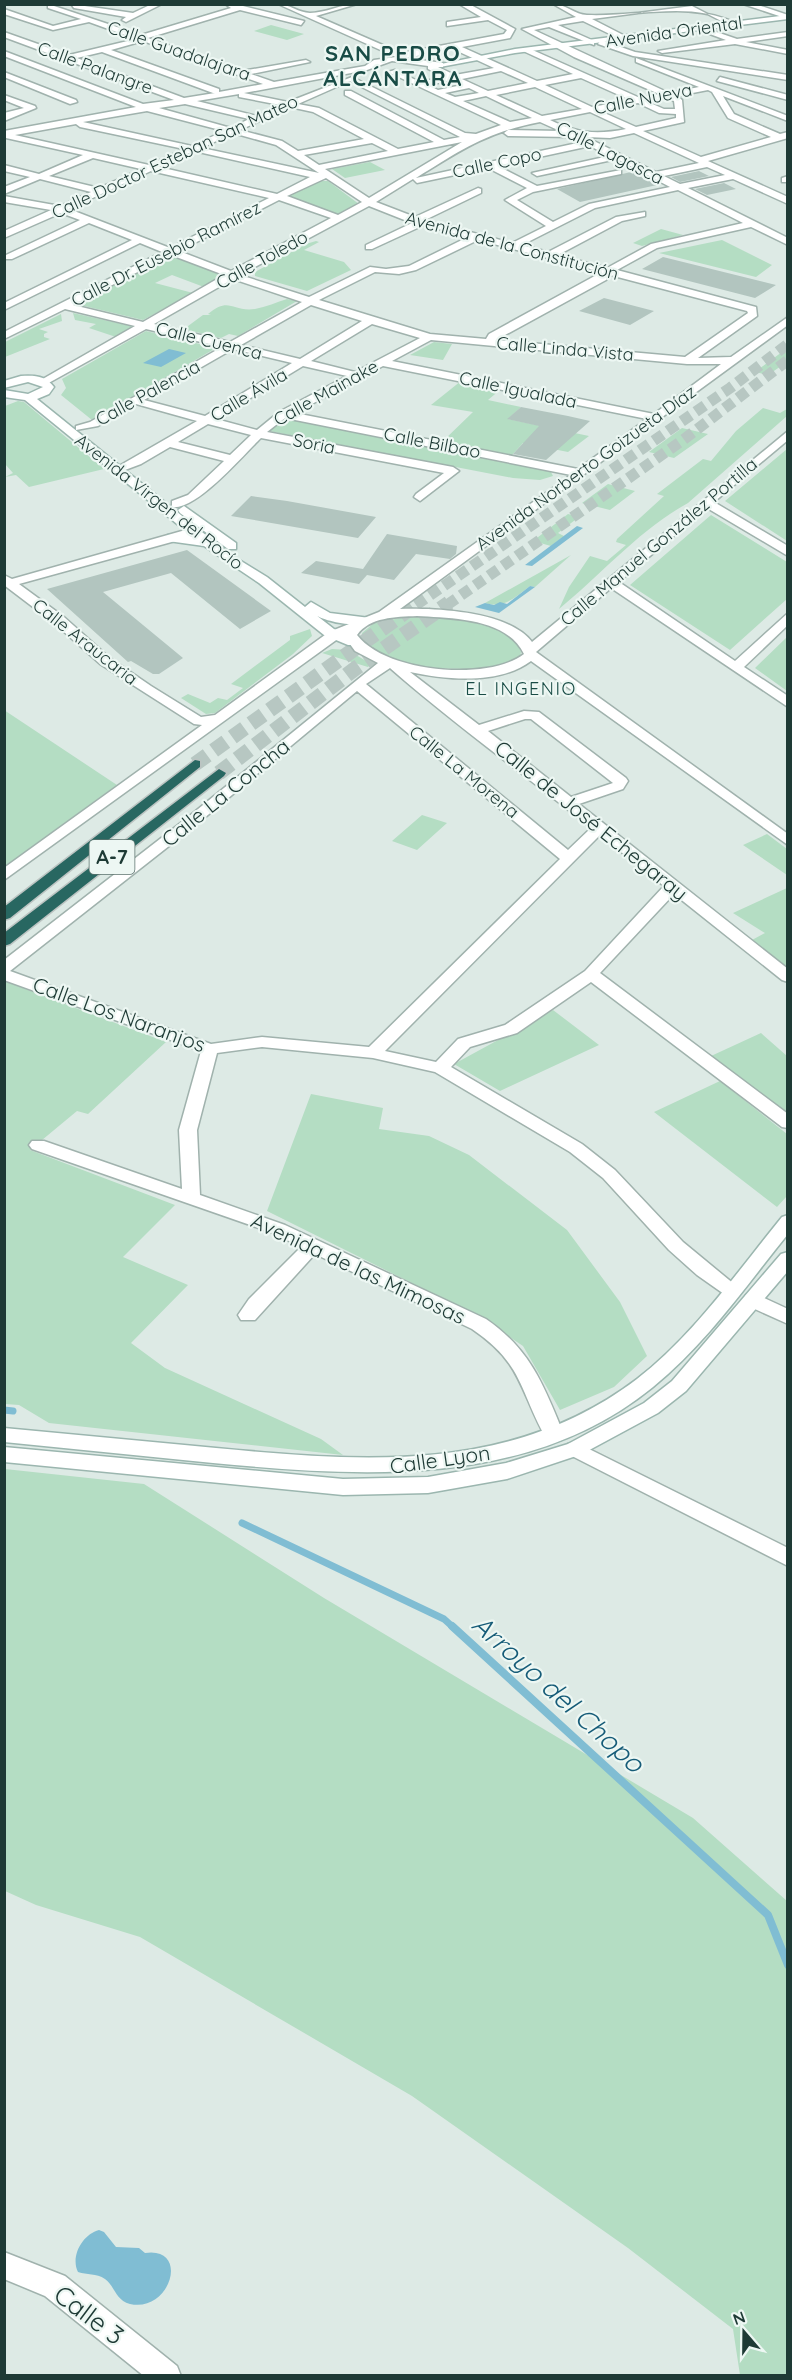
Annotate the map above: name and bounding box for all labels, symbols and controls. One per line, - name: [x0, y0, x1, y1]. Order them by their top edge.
- street label: Avenida Oriental: [604, 11, 744, 52]
- street label: Calle Guadalajara: [105, 15, 254, 86]
- street label: Calle Palangre: [34, 36, 156, 99]
- district label: SAN PEDRO ALCÁNTARA: [323, 39, 463, 92]
- street label: Calle Nueva: [592, 78, 694, 119]
- street label: Calle Doctor Esteban San Mateo: [48, 89, 302, 224]
- street label: Calle Lagasca: [553, 116, 668, 189]
- street label: Calle Copo: [450, 142, 543, 183]
- street label: Calle Dr. Eusebio Ramírez: [67, 196, 265, 311]
- street label: Avenida de la Constitución: [403, 206, 621, 285]
- street label: Calle Toledo: [212, 225, 312, 294]
- street label: Calle Cuenca: [154, 316, 265, 365]
- street label: Calle Linda Vista: [495, 331, 635, 366]
- street label: Calle Palencia: [91, 354, 204, 431]
- street label: Calle Mainake: [269, 354, 382, 431]
- street label: Calle Ávila: [206, 363, 291, 427]
- street label: Calle Igualada: [457, 366, 579, 413]
- street label: Avenida Norberto Goizueta Díaz: [471, 380, 700, 555]
- street label: Calle Bilbao: [382, 422, 483, 463]
- street label: Soria: [291, 428, 337, 459]
- street label: Avenida Virgen del Rocío: [70, 429, 248, 575]
- street label: Calle Manuel González Portilla: [556, 452, 762, 631]
- street label: Calle Araucaria: [28, 593, 142, 690]
- district label: EL INGENIO: [465, 677, 577, 700]
- street label: Calle La Morena: [405, 720, 524, 823]
- street label: Calle La Concha: [156, 733, 295, 852]
- street label: Calle de José Echegaray: [490, 734, 693, 906]
- road number: A-7: [90, 840, 134, 874]
- street label: Calle Los Naranjos: [29, 971, 209, 1057]
- street label: Avenida de las Mimosas: [247, 1207, 470, 1329]
- street label: Calle Lyon: [388, 1439, 492, 1479]
- water label: Arroyo del Chopo: [466, 1607, 653, 1781]
- street label: Calle 3: [47, 2277, 131, 2352]
- north arrow: [714, 2302, 774, 2362]
- text: N: [730, 2306, 748, 2329]

